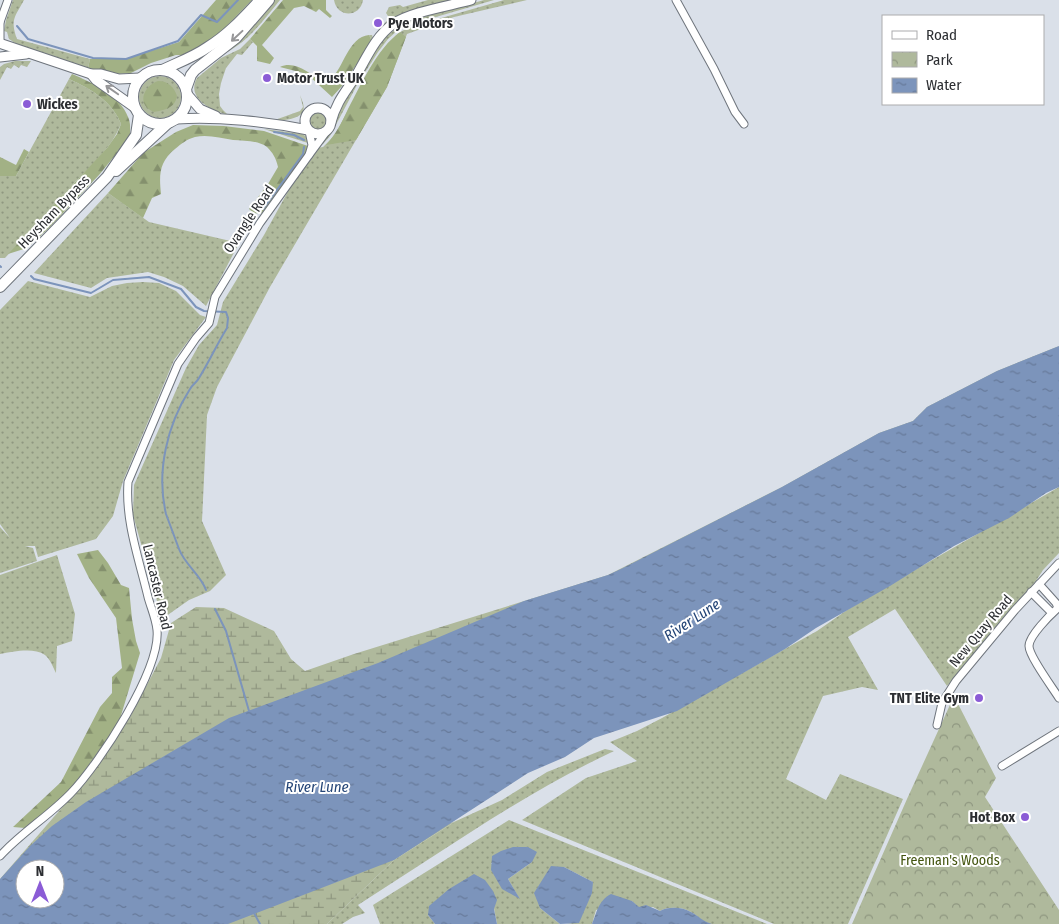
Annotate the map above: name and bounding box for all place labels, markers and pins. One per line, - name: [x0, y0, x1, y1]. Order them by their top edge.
- place label: Pye Motors: [388, 15, 453, 32]
- marker: Pye Motors: [372, 17, 384, 29]
- place label: Motor Trust UK: [277, 70, 365, 87]
- marker: Motor Trust UK: [261, 72, 273, 84]
- place label: Wickes: [37, 96, 78, 113]
- marker: Wickes: [21, 98, 33, 110]
- place label: TNT Elite Gym: [890, 690, 969, 707]
- marker: TNT Elite Gym: [973, 692, 985, 704]
- place label: Hot Box: [970, 809, 1015, 826]
- marker: Hot Box: [1019, 811, 1031, 823]

